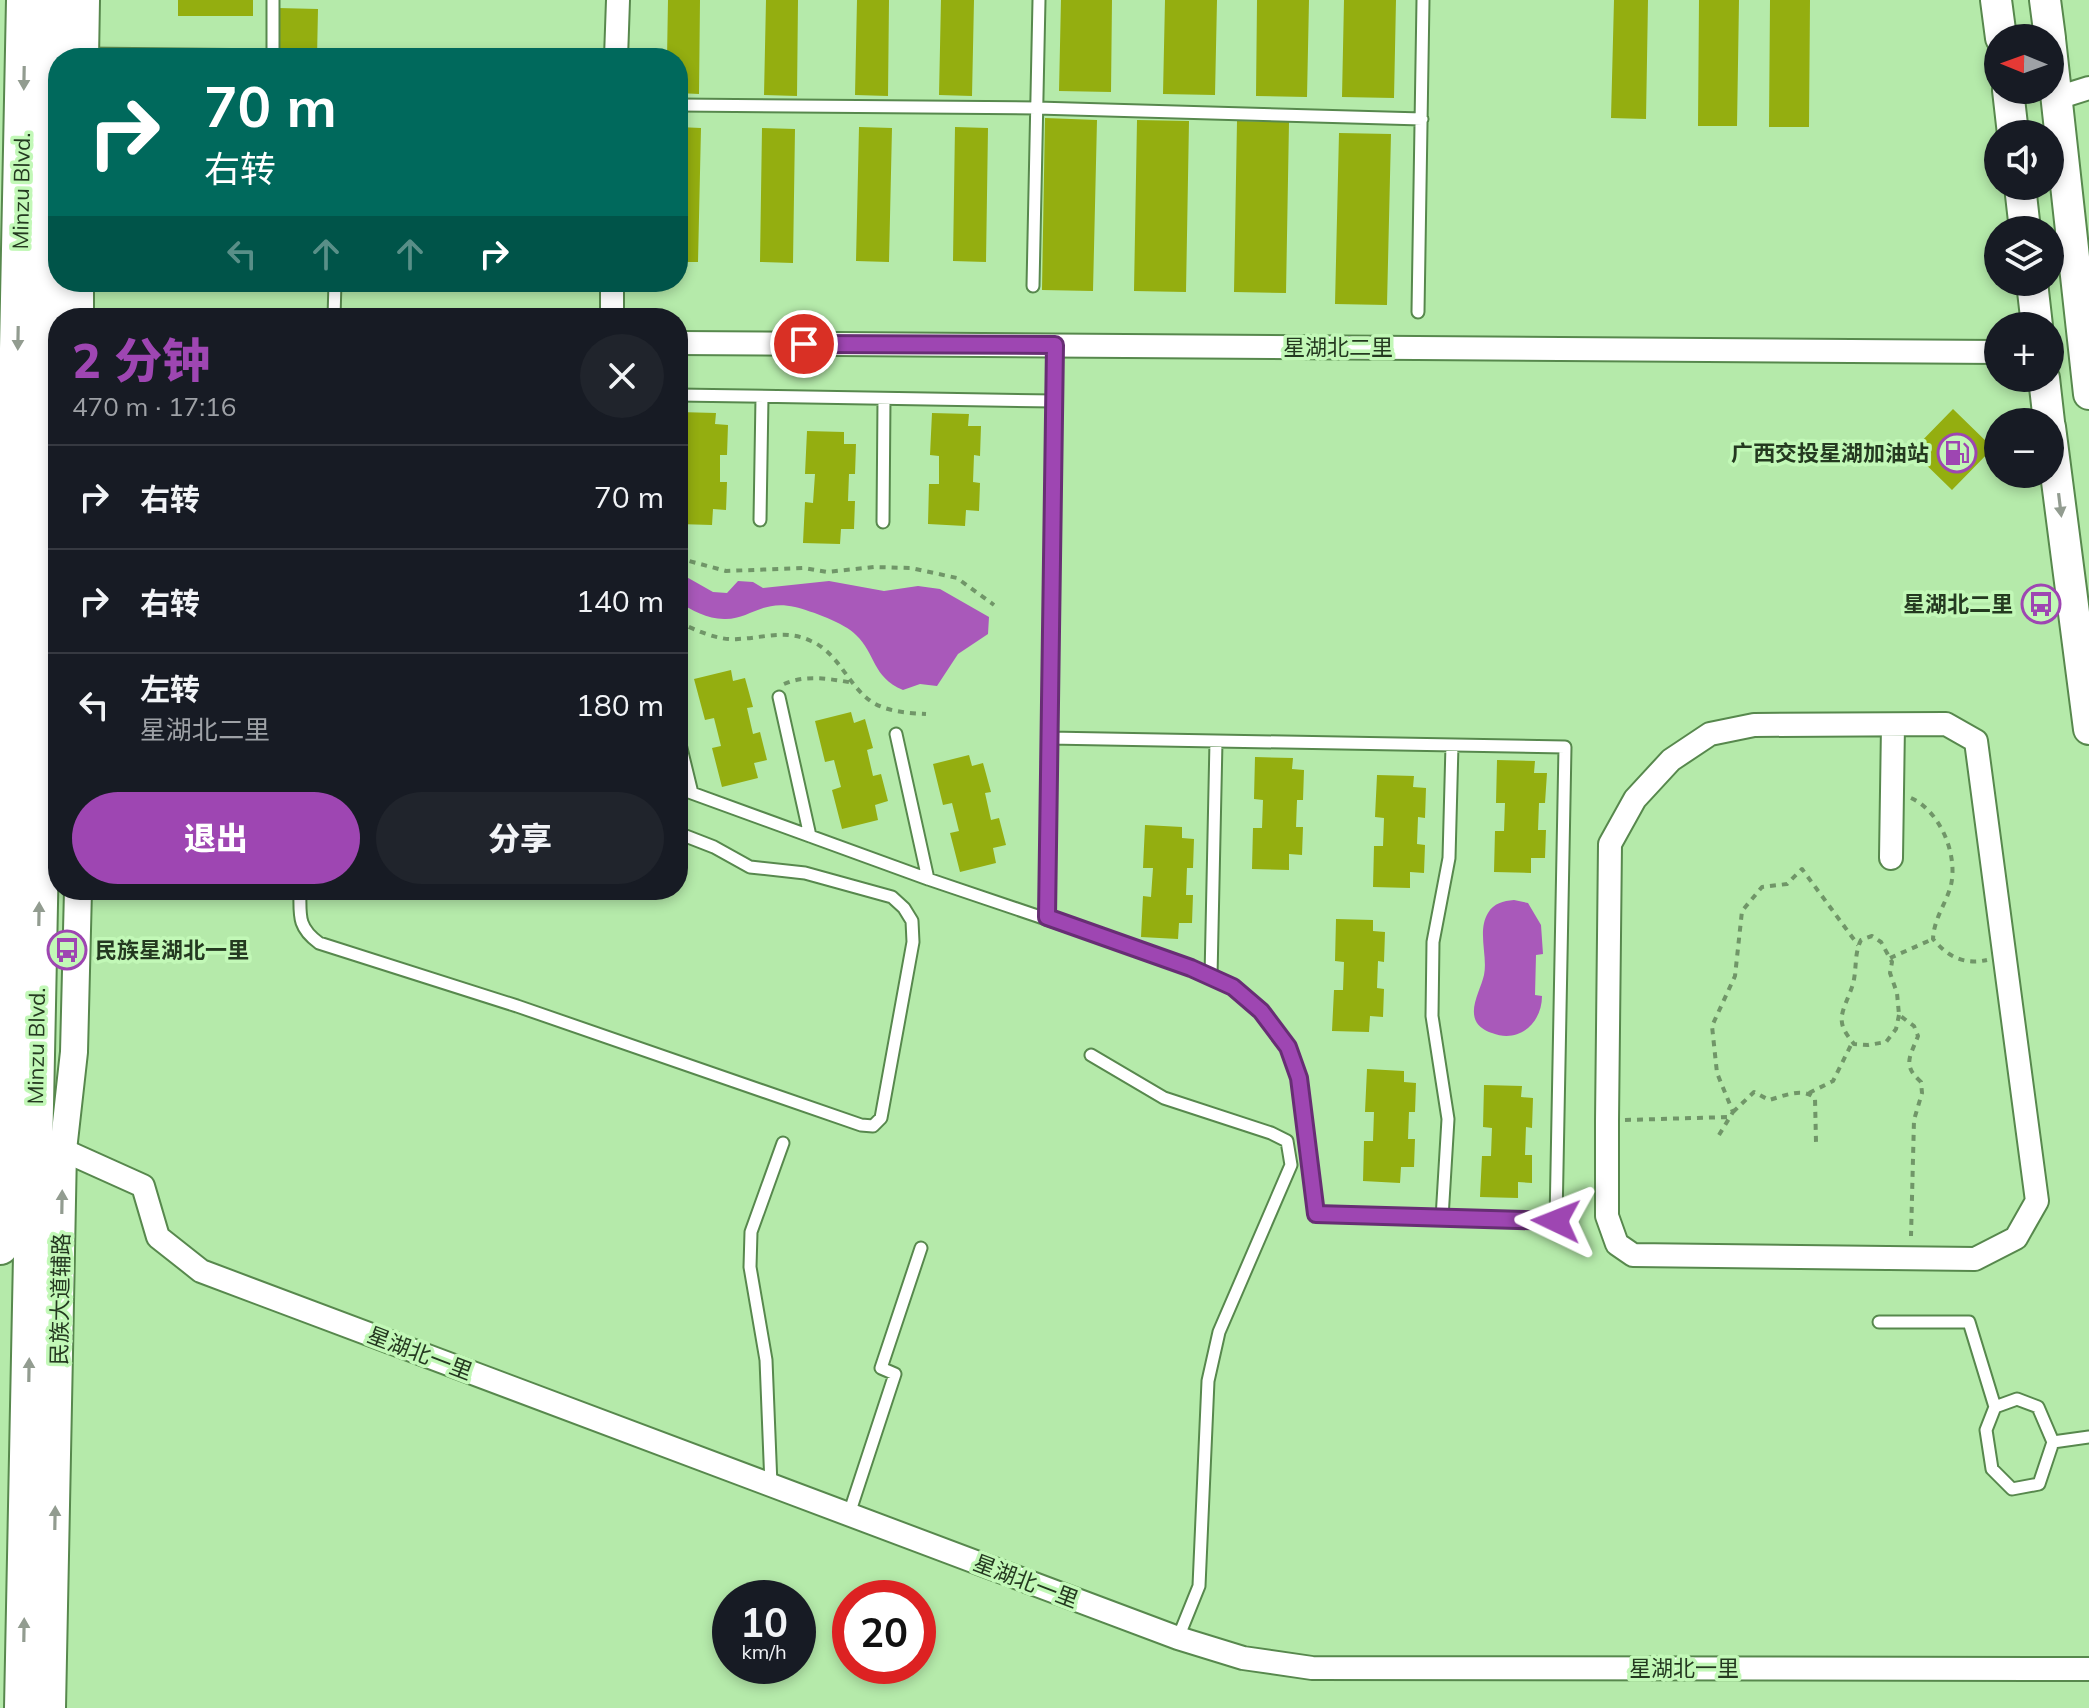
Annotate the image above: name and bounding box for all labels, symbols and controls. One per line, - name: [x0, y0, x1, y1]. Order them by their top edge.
- north arrow: [1984, 24, 2064, 104]
- map controls: [1984, 24, 2064, 488]
- one-way arrow: [17, 66, 30, 91]
- text: 70 m: [204, 71, 337, 141]
- icon: right: [72, 80, 176, 184]
- button: sound: [1984, 120, 2064, 200]
- street label: Minzu Blvd.: [6, 132, 36, 250]
- text: 右转: [204, 146, 276, 191]
- button: layers: [1984, 216, 2064, 296]
- icon: left: [220, 232, 264, 276]
- icon: ahead: [304, 232, 348, 276]
- icon: ahead: [388, 232, 432, 276]
- icon: right: [472, 232, 516, 276]
- pin: [770, 310, 838, 378]
- button: +: [1984, 312, 2064, 392]
- icon: arrive: [782, 322, 826, 366]
- one-way arrow: [12, 326, 25, 351]
- text: 2 分钟: [72, 330, 210, 390]
- street label: 星湖北二里: [1283, 333, 1393, 361]
- button: close: [580, 334, 664, 418]
- text: 470 m · 17:16: [72, 390, 236, 423]
- button: −: [1984, 408, 2064, 488]
- fuel station icon: 广西交投星湖加油站: [1936, 432, 1978, 474]
- place label: 广西交投星湖加油站: [1731, 439, 1929, 467]
- icon: right: [72, 475, 116, 519]
- text: 70 m: [594, 478, 664, 516]
- text: 右转: [140, 480, 200, 518]
- one-way arrow: [2054, 492, 2067, 517]
- icon: right: [72, 579, 116, 623]
- text: 140 m: [576, 582, 664, 620]
- bus stop icon: 星湖北二里: [2020, 583, 2062, 625]
- text: 右转: [140, 584, 200, 622]
- place label: 星湖北二里: [1903, 590, 2013, 618]
- text: 左转: [140, 670, 200, 708]
- icon: left: [72, 683, 116, 727]
- text: 180 m: [576, 686, 664, 724]
- text: 星湖北二里: [140, 713, 270, 746]
- button: 退出: [72, 792, 360, 884]
- button: 分享: [376, 792, 664, 884]
- one-way arrow: [32, 901, 45, 926]
- bus stop icon: 民族星湖北一里: [46, 929, 88, 971]
- place label: 民族星湖北一里: [95, 936, 249, 964]
- street label: Minzu Blvd.: [21, 987, 51, 1105]
- position arrow: [1514, 1179, 1598, 1263]
- one-way arrow: [56, 1189, 68, 1214]
- street label: 民族大道辅路: [45, 1233, 75, 1365]
- street label: 星湖北一里: [364, 1320, 476, 1386]
- one-way arrow: [23, 1357, 36, 1382]
- one-way arrow: [49, 1505, 62, 1530]
- street label: 星湖北一里: [970, 1548, 1082, 1614]
- speed limit sign: 20: [832, 1580, 936, 1684]
- text: 10: [740, 1597, 788, 1647]
- one-way arrow: [18, 1617, 30, 1642]
- text: km/h: [741, 1639, 787, 1664]
- street label: 星湖北一里: [1629, 1654, 1739, 1682]

